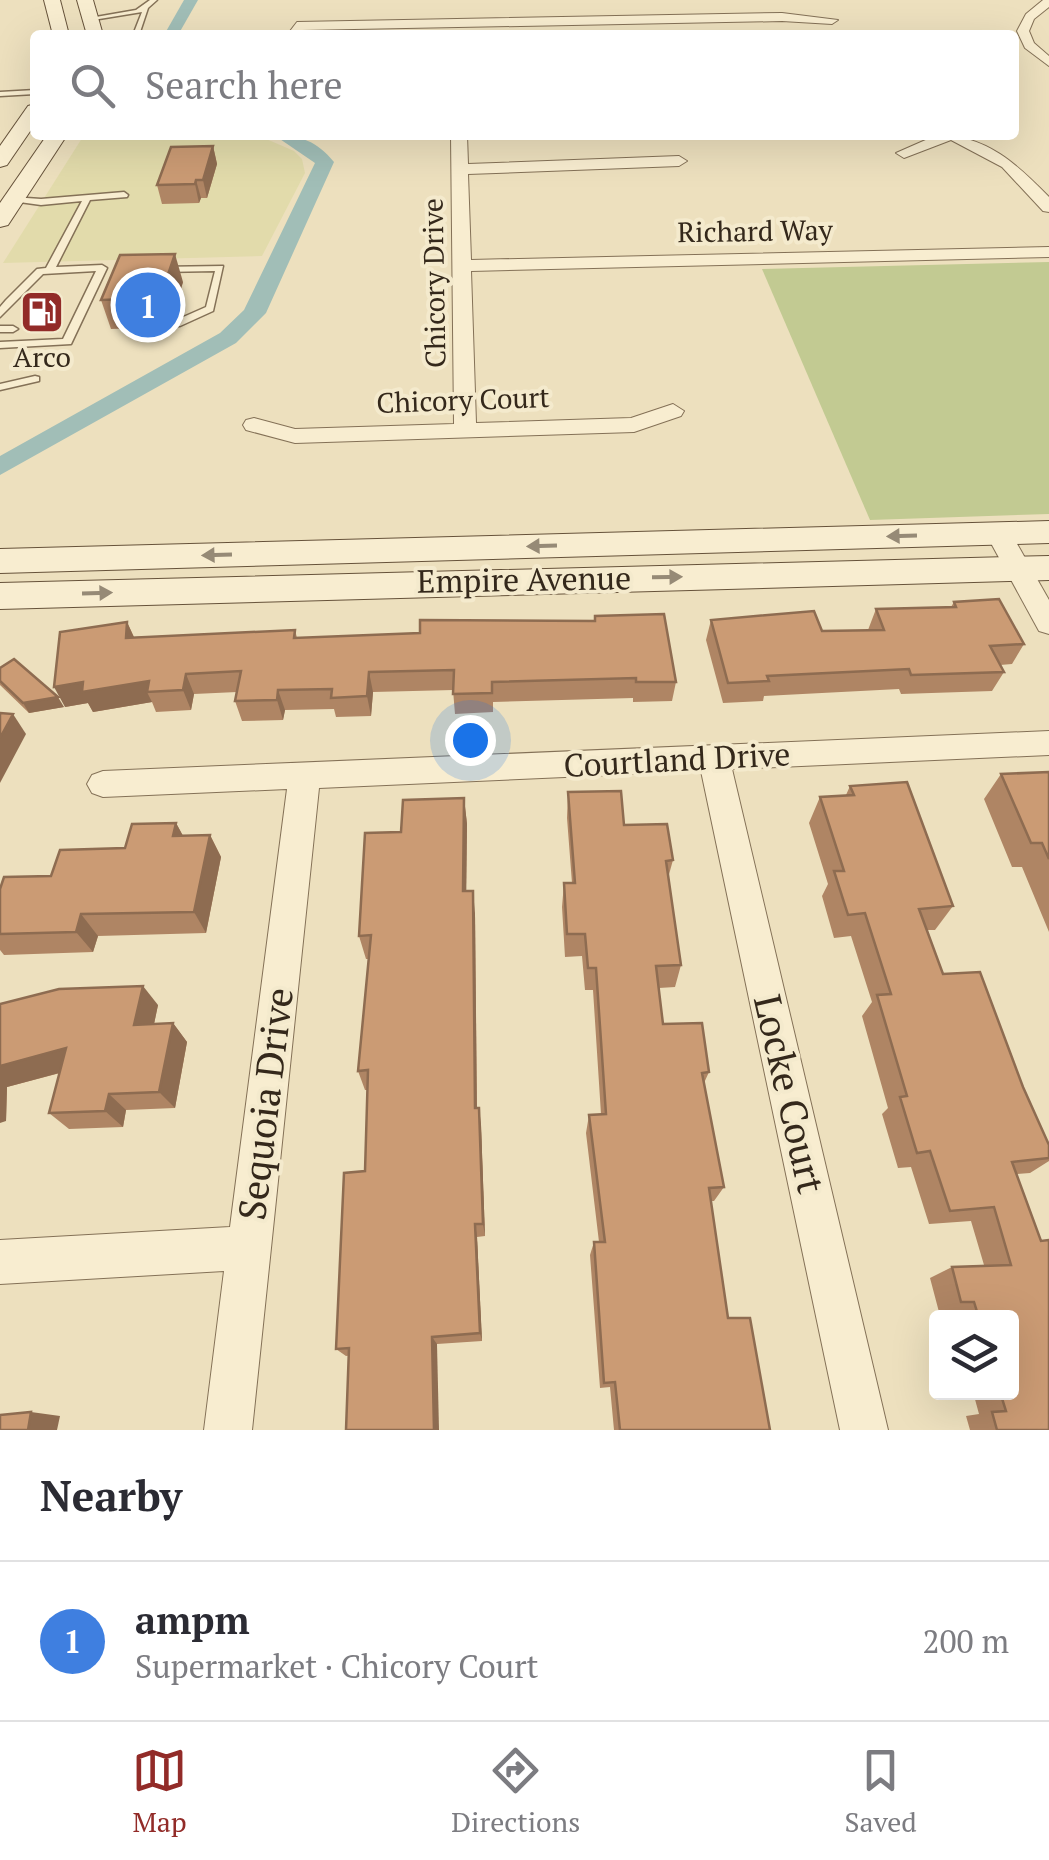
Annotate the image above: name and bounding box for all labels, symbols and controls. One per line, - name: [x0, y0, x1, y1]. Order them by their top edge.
- search box: [30, 30, 1019, 140]
- icon: search: [65, 58, 120, 113]
- text: Search here: [145, 60, 343, 110]
- street label: Chicory Drive: [414, 198, 453, 368]
- street label: Richard Way: [677, 211, 834, 250]
- pin: 1: [116, 268, 180, 342]
- fuel station icon: Arco: [19, 289, 65, 335]
- place label: Arco: [13, 338, 71, 375]
- street label: Chicory Court: [376, 378, 551, 421]
- one-way arrow: [885, 529, 917, 545]
- one-way arrow: [525, 539, 557, 555]
- one-way arrow: [200, 547, 232, 563]
- street label: Empire Avenue: [416, 556, 631, 602]
- one-way arrow: [652, 569, 684, 585]
- one-way arrow: [82, 585, 114, 601]
- your location: [445, 715, 496, 766]
- street label: Courtland Drive: [563, 732, 791, 786]
- street label: Sequoia Drive: [226, 985, 304, 1223]
- street label: Locke Court: [743, 990, 837, 1198]
- map controls: [929, 1310, 1019, 1400]
- button: layers: [929, 1310, 1019, 1400]
- text: Nearby: [40, 1467, 182, 1523]
- text: ampm: [135, 1595, 250, 1645]
- text: 1: [63, 1620, 82, 1662]
- text: 200 m: [922, 1620, 1009, 1662]
- text: Supermarket · Chicory Court: [135, 1645, 538, 1687]
- tab: Map: [132, 1743, 187, 1840]
- tab: Directions: [451, 1743, 580, 1840]
- tab: Saved: [844, 1743, 917, 1840]

